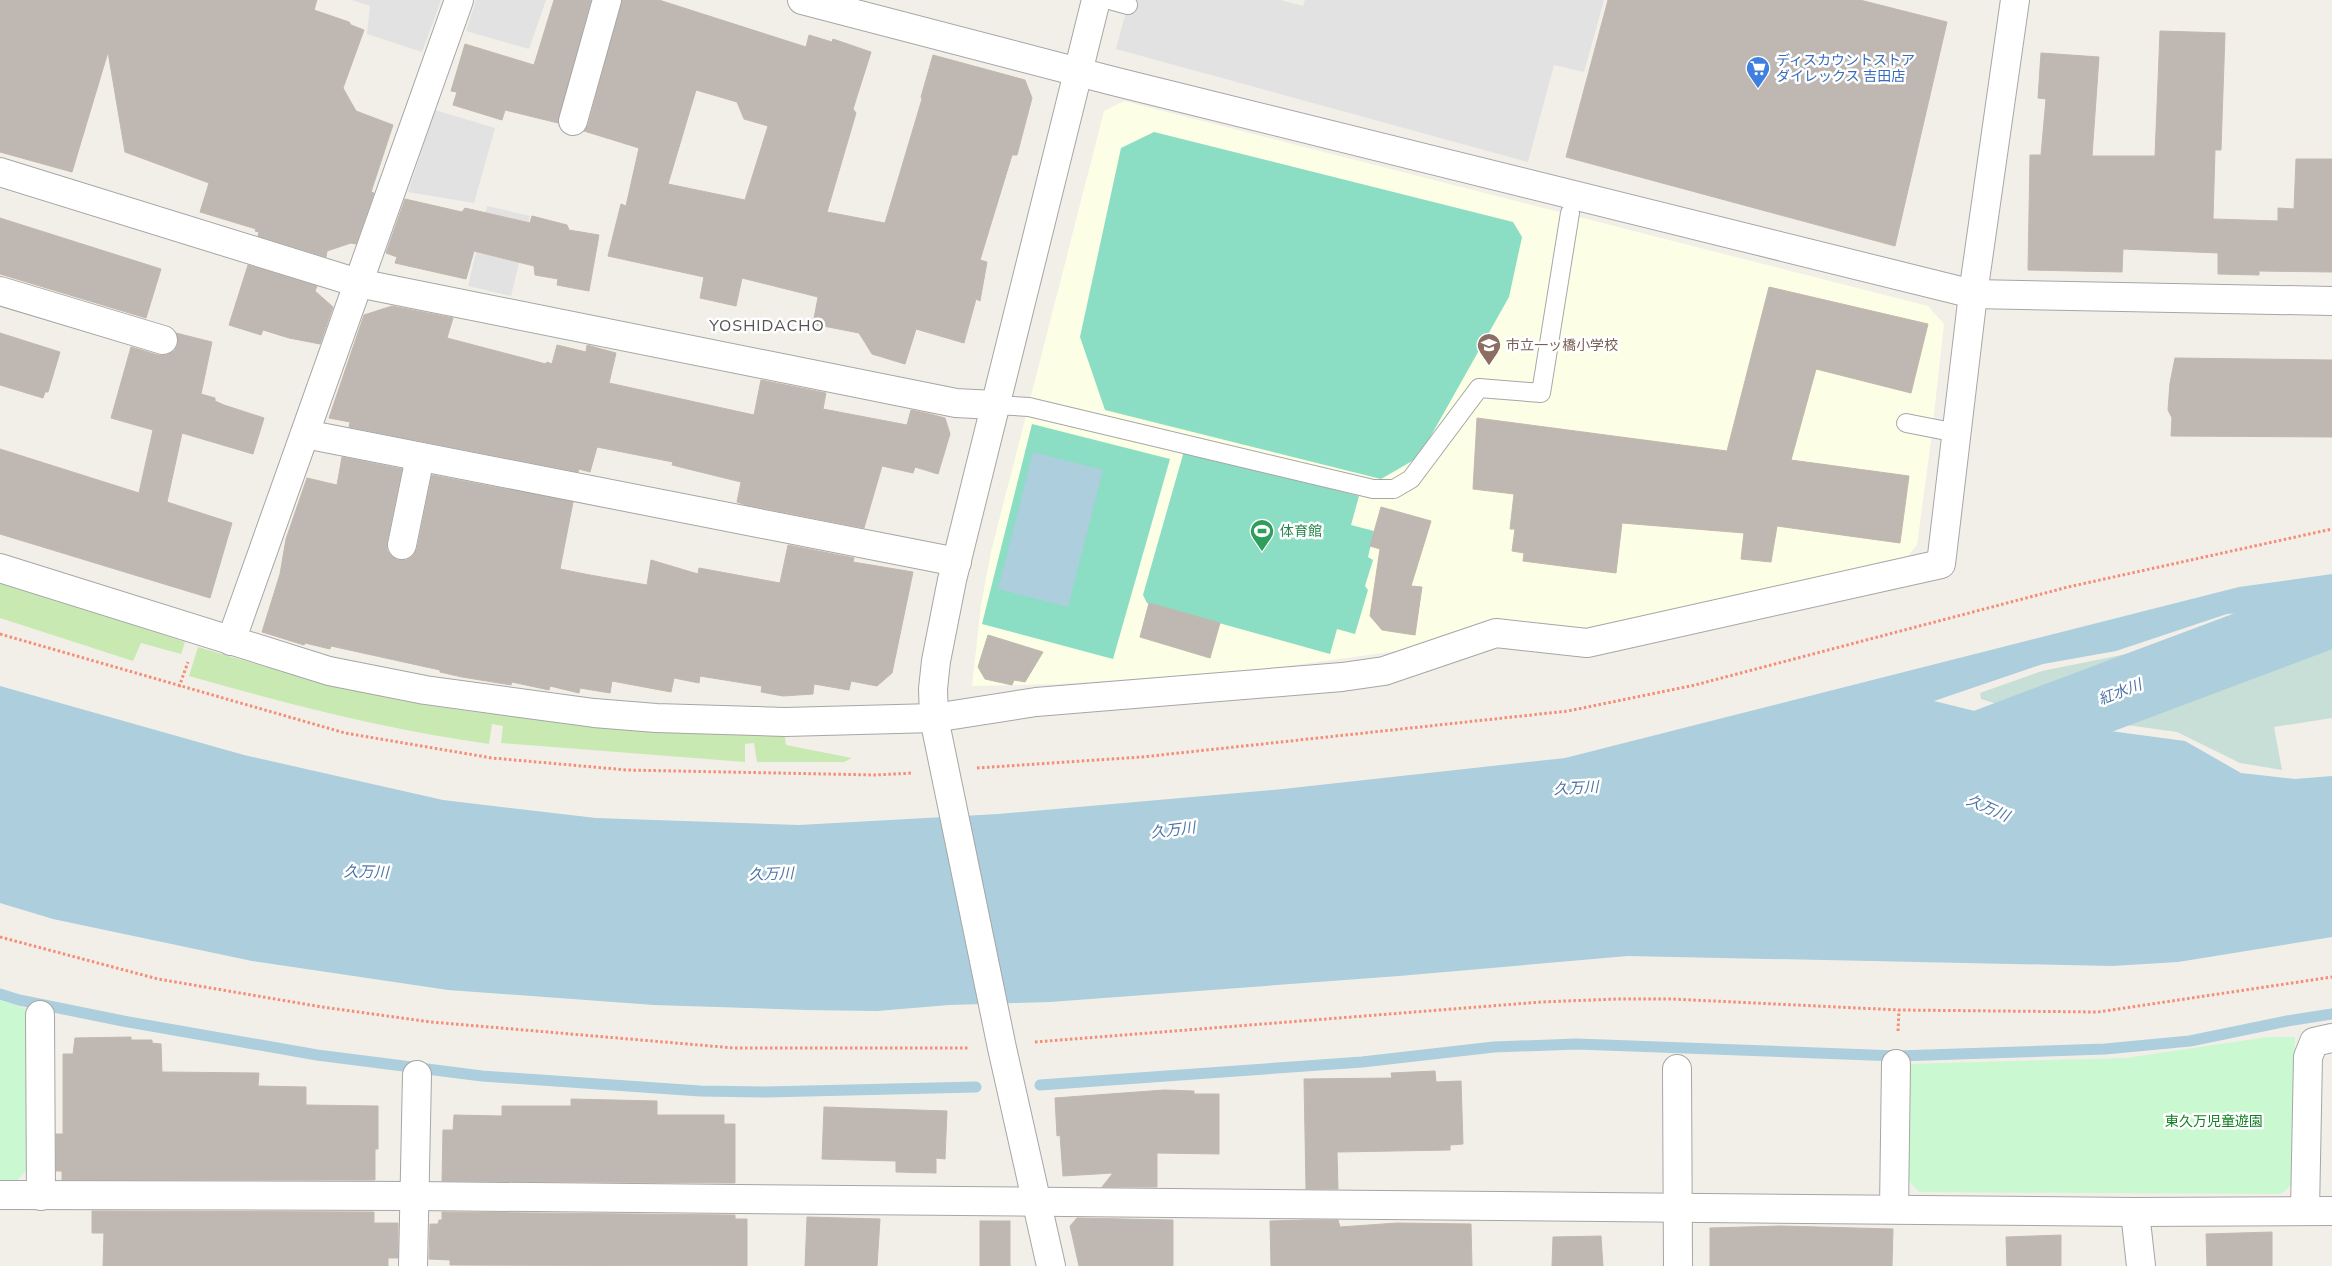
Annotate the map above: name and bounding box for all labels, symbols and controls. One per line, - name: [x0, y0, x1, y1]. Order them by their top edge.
- place label: ディスカウントストア ダイレックス 吉田店: [1776, 51, 1915, 86]
- supermarket icon: ディスカウントストア ダイレックス 吉田店: [1745, 55, 1771, 89]
- district label: YOSHIDACHO: [708, 315, 825, 337]
- school or university icon: 市立一ッ橋小学校: [1476, 332, 1502, 366]
- place label: 市立一ッ橋小学校: [1506, 336, 1618, 355]
- sports icon: 体育館: [1249, 518, 1275, 552]
- place label: 体育館: [1280, 522, 1322, 541]
- water label: 紅水川: [2095, 674, 2146, 709]
- water label: 久万川: [1553, 777, 1601, 799]
- water label: 久万川: [1963, 790, 2014, 827]
- water label: 久万川: [1149, 817, 1199, 843]
- water label: 久万川: [343, 862, 391, 882]
- water label: 久万川: [748, 863, 796, 885]
- park label: 東久万児童遊園: [2165, 1112, 2263, 1131]

